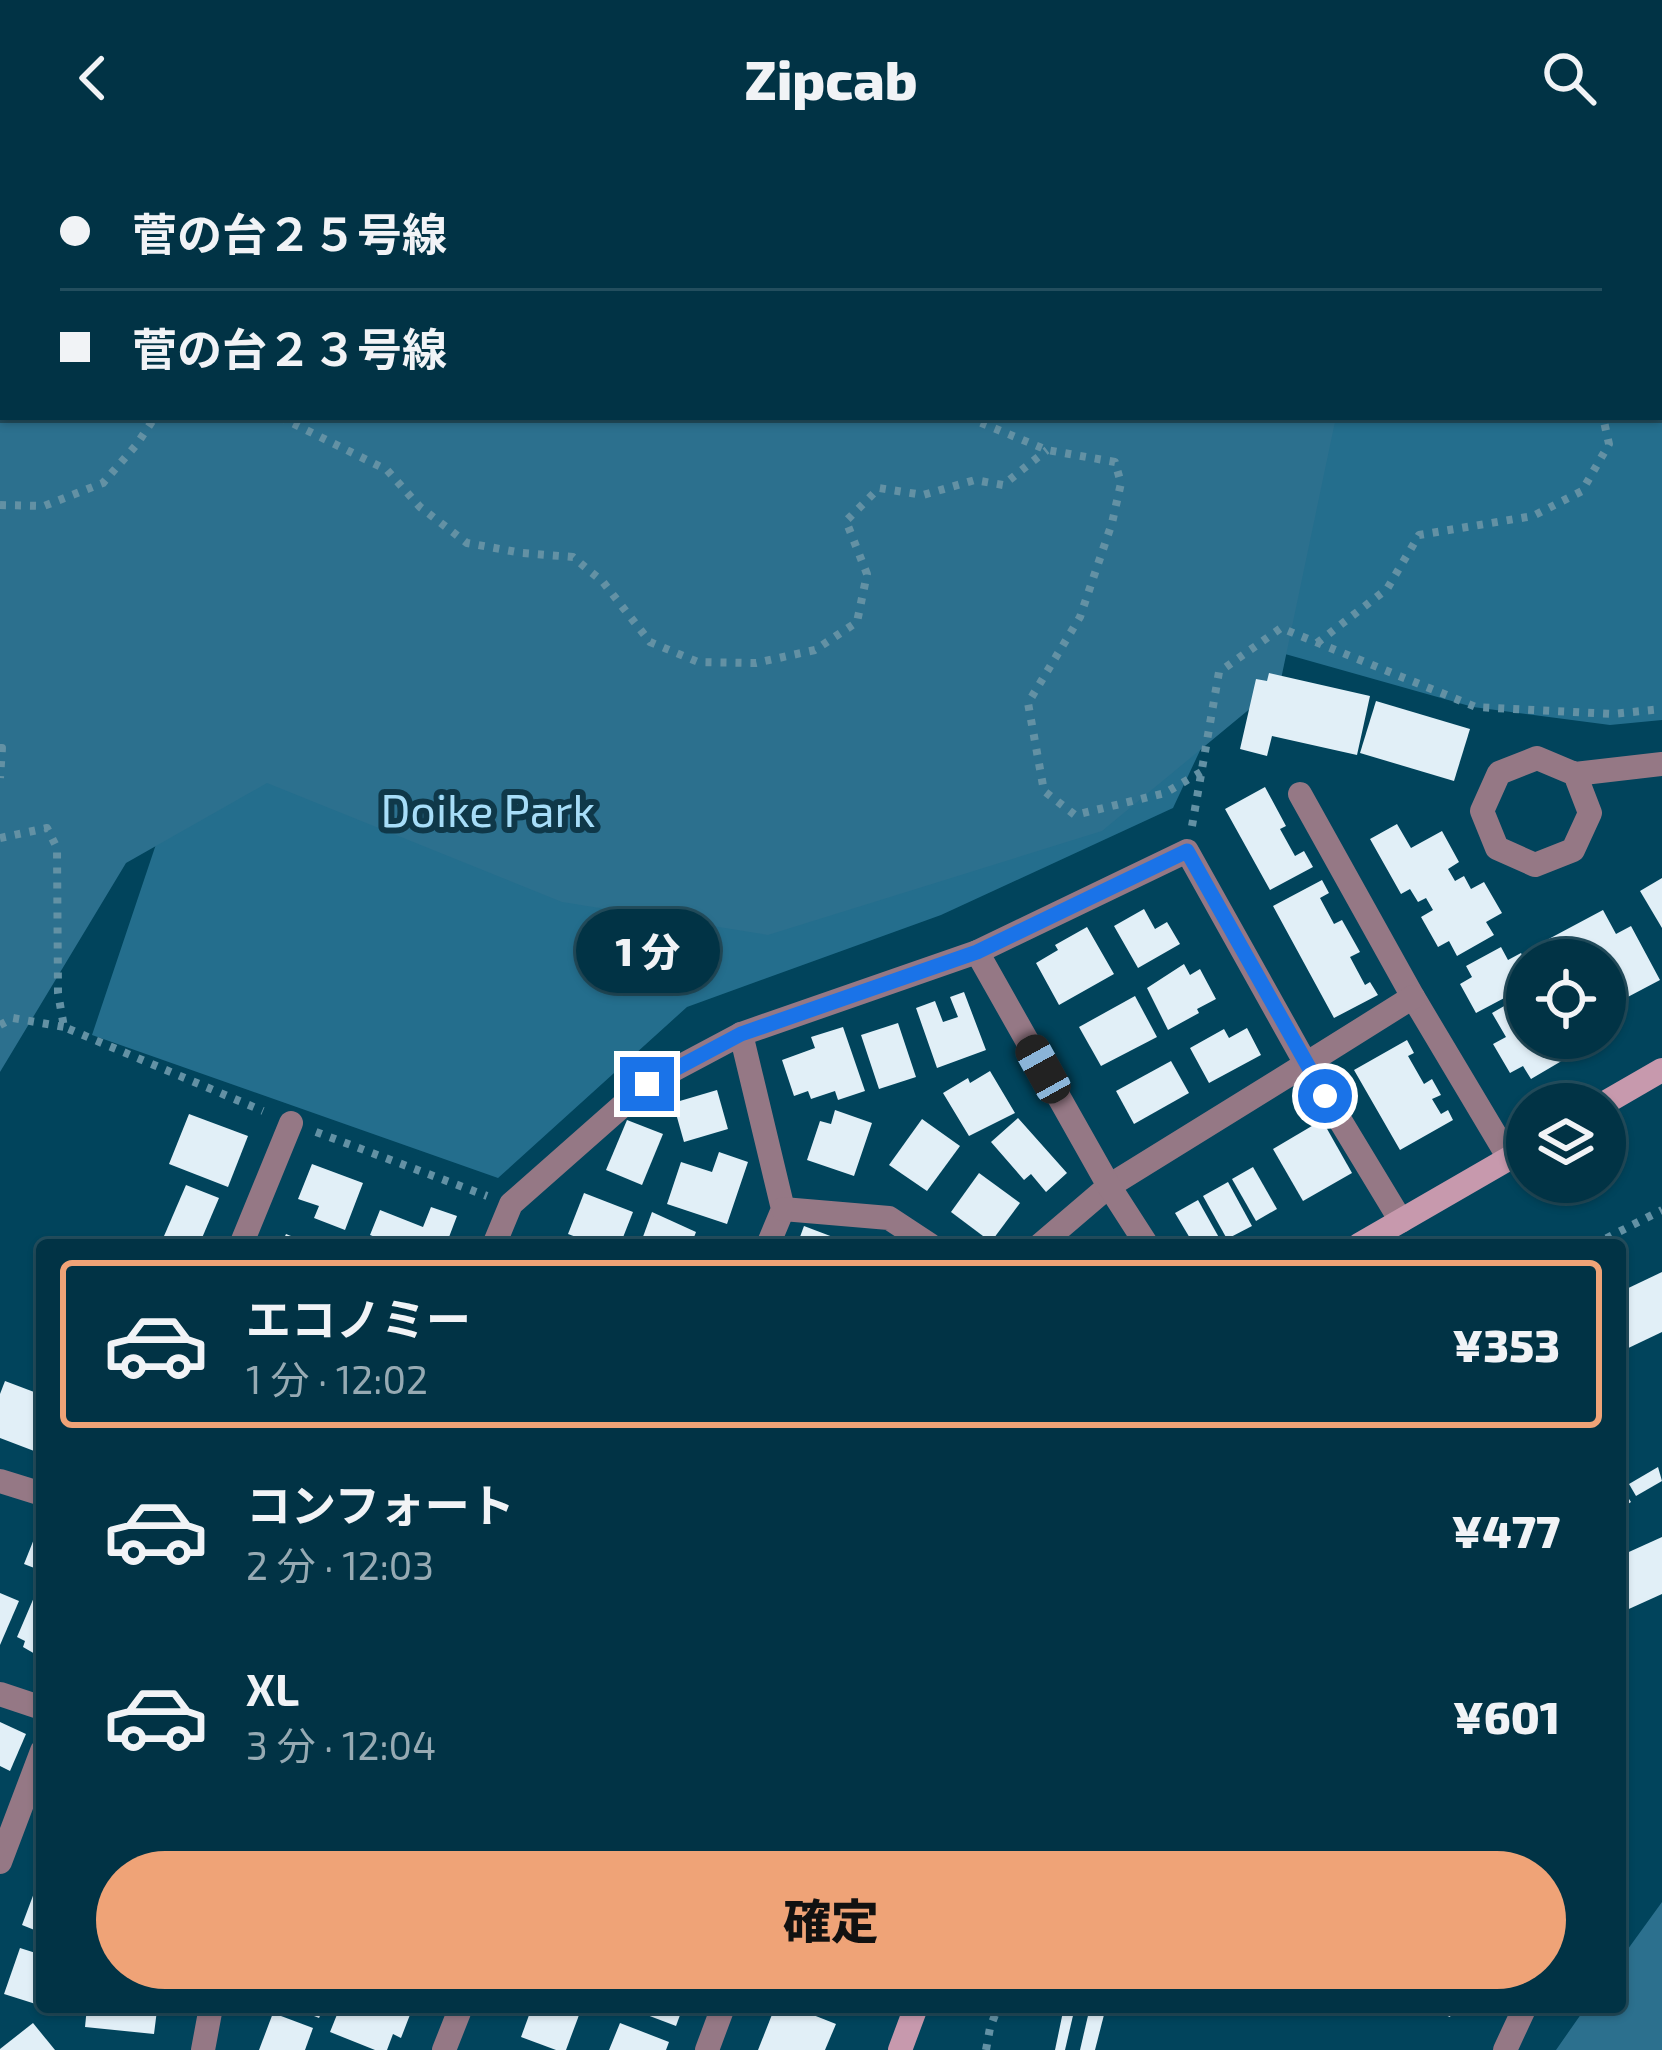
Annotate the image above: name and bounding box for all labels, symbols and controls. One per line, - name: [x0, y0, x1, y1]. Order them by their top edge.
- icon: back: [60, 45, 126, 111]
- icon: search: [1536, 45, 1602, 111]
- text: Zipcab: [744, 46, 918, 111]
- text: 菅の台２５号線: [132, 206, 447, 260]
- text: 菅の台２３号線: [132, 321, 447, 375]
- park label: Doike Park: [380, 782, 596, 836]
- callout: 1 分: [575, 910, 719, 994]
- text: 1 分: [616, 927, 680, 974]
- map controls: [1506, 939, 1626, 1203]
- button: locate: [1506, 939, 1626, 1059]
- car: [1010, 1029, 1076, 1109]
- route end: [620, 1057, 674, 1111]
- route start: [1298, 1069, 1352, 1123]
- button: layers: [1506, 1083, 1626, 1203]
- icon: car: [102, 1290, 210, 1398]
- text: エコノミー: [246, 1291, 471, 1345]
- text: ¥353: [1452, 1317, 1560, 1371]
- text: 1 分 · 12:02: [246, 1355, 428, 1402]
- icon: car: [102, 1476, 210, 1584]
- text: コンフォート: [246, 1477, 515, 1531]
- text: ¥477: [1452, 1503, 1560, 1557]
- text: 2 分 · 12:03: [246, 1541, 434, 1588]
- text: XL: [246, 1661, 299, 1715]
- icon: car: [102, 1662, 210, 1770]
- text: ¥601: [1453, 1689, 1560, 1743]
- text: 3 分 · 12:04: [246, 1721, 436, 1768]
- button: 確定: [96, 1851, 1566, 1989]

